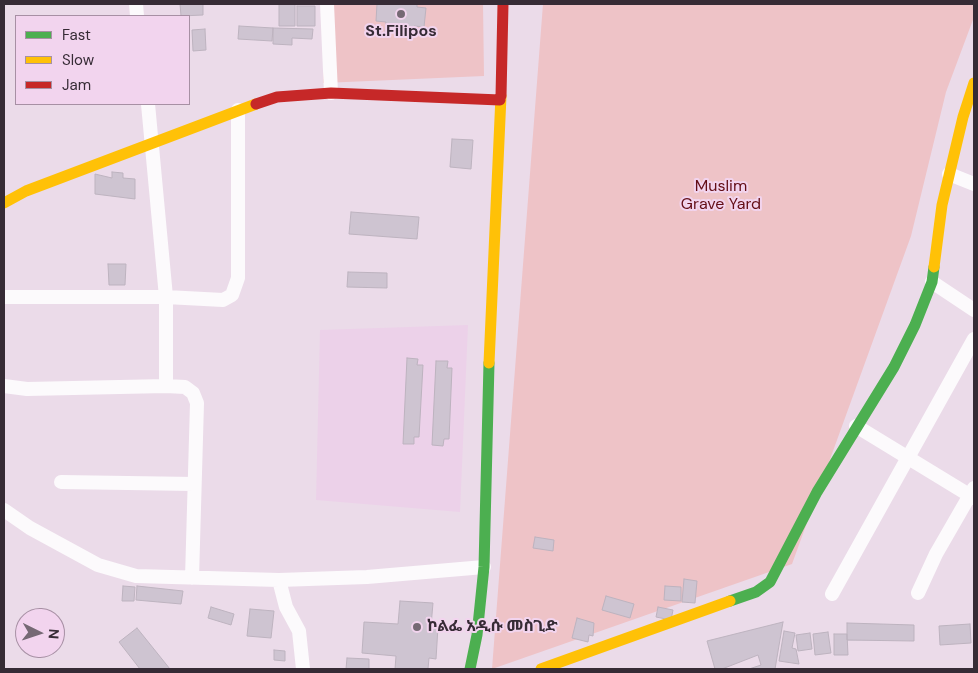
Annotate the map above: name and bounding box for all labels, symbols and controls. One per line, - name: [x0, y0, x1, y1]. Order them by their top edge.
- marker: St.Filipos: [395, 8, 407, 20]
- legend: [15, 15, 190, 105]
- place label: St.Filipos: [365, 22, 437, 42]
- text: Fast: [62, 25, 91, 45]
- text: Slow: [62, 50, 94, 70]
- text: Jam: [62, 75, 91, 95]
- park label: Muslim Grave Yard: [681, 177, 761, 215]
- north arrow: [15, 608, 65, 658]
- place label: ኮልፌ አዲሱ መስጊድ: [427, 617, 558, 637]
- marker: ኮልፌ አዲሱ መስጊድ: [411, 621, 423, 633]
- text: N: [45, 628, 63, 640]

